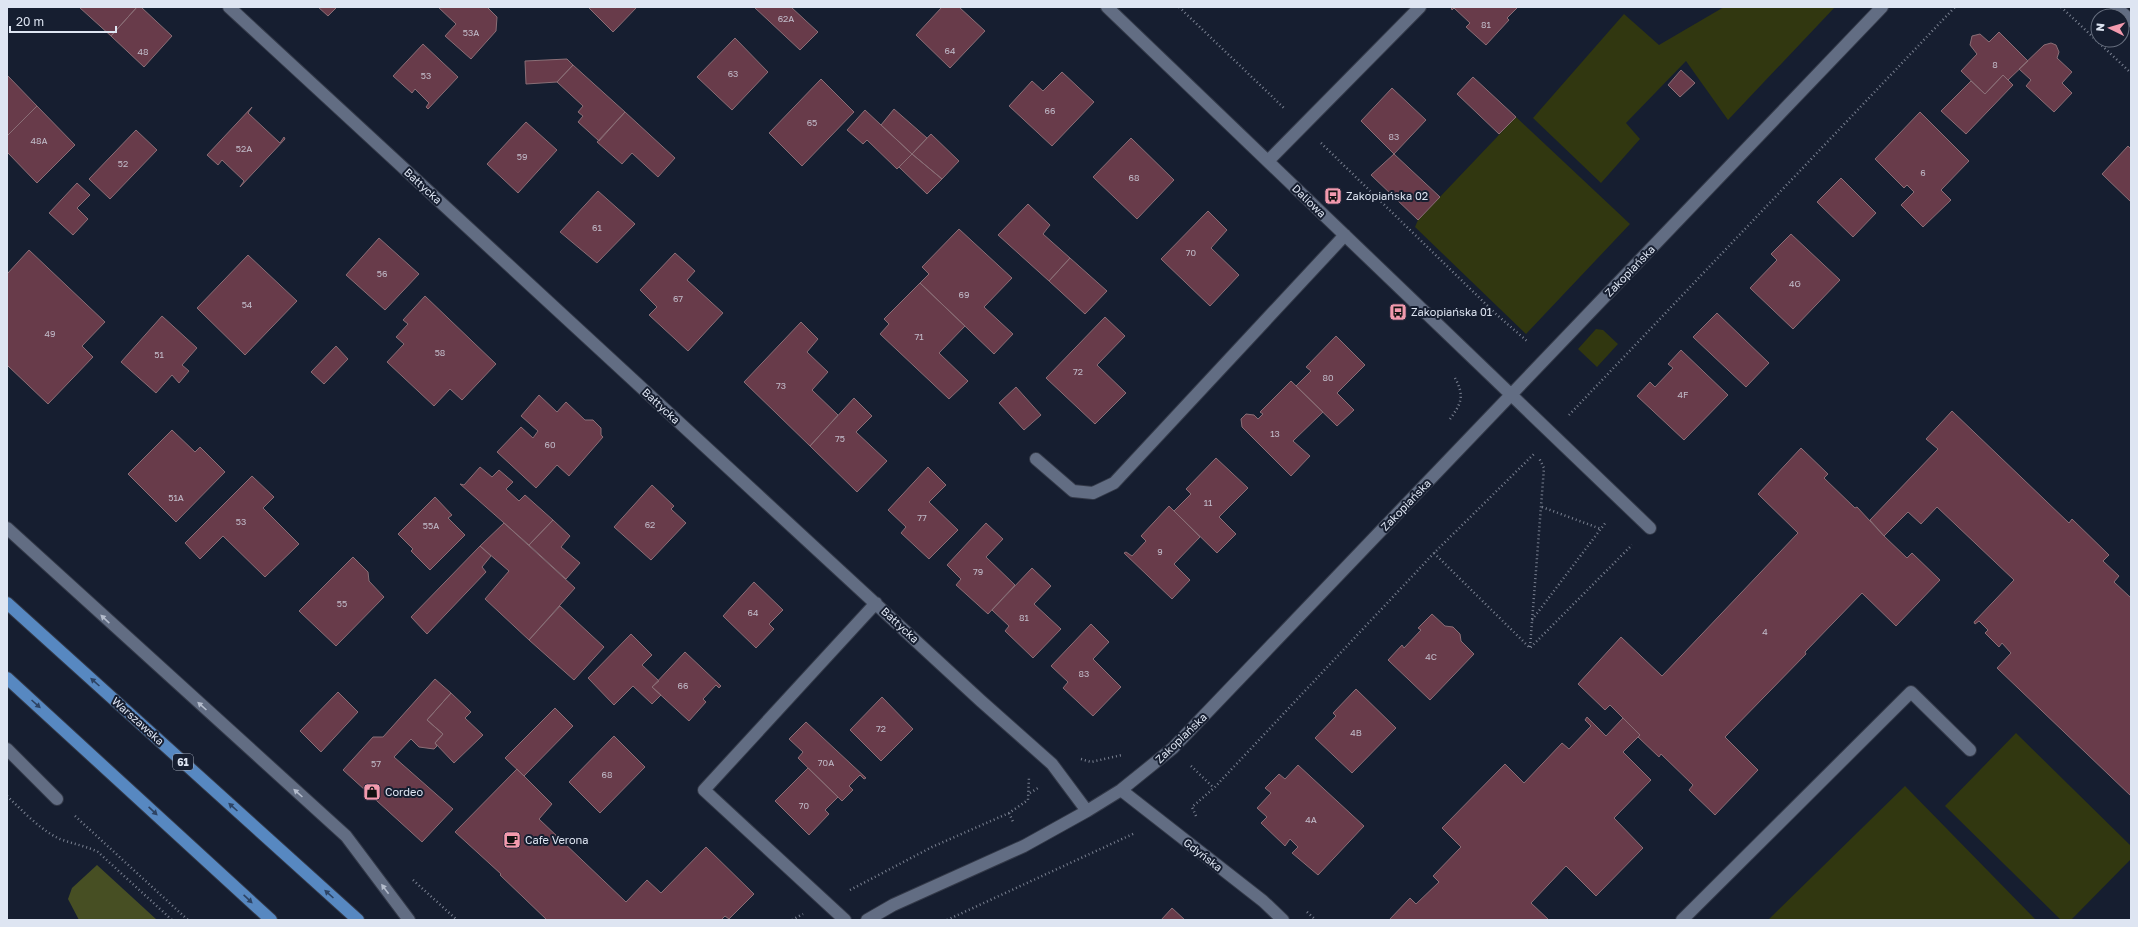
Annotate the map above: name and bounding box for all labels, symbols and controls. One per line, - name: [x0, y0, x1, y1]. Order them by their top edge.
- scale bar: [10, 8, 116, 34]
- north arrow: [2090, 8, 2130, 48]
- house number: 62A: [778, 13, 794, 24]
- text: 20 m: [16, 14, 44, 29]
- house number: 81: [1481, 19, 1492, 30]
- text: N: [2093, 22, 2106, 32]
- house number: 53A: [463, 27, 479, 38]
- house number: 64: [945, 45, 956, 56]
- house number: 48: [138, 46, 148, 57]
- house number: 8: [1992, 59, 1998, 70]
- house number: 63: [728, 68, 738, 79]
- house number: 53: [421, 70, 431, 81]
- house number: 66: [1045, 105, 1055, 116]
- house number: 65: [807, 117, 817, 128]
- house number: 83: [1389, 131, 1399, 142]
- house number: 48A: [30, 135, 48, 146]
- house number: 52A: [236, 143, 252, 154]
- house number: 59: [517, 151, 527, 162]
- house number: 52: [118, 158, 128, 169]
- street label: Bałtycka: [402, 165, 445, 206]
- house number: 6: [1920, 167, 1926, 178]
- house number: 68: [1129, 172, 1139, 183]
- street label: Daliowa: [1290, 181, 1329, 220]
- bus stop icon: Zakopiańska 02: [1323, 186, 1343, 206]
- place label: Zakopiańska 02: [1346, 189, 1428, 202]
- house number: 61: [592, 222, 603, 233]
- street label: Zakopiańska: [1602, 242, 1657, 299]
- house number: 70: [1186, 247, 1197, 258]
- house number: 56: [377, 268, 387, 279]
- house number: 4G: [1789, 278, 1801, 289]
- house number: 69: [959, 289, 969, 300]
- house number: 67: [673, 293, 683, 304]
- house number: 54: [242, 299, 253, 310]
- bus stop icon: Zakopiańska 01: [1388, 302, 1408, 322]
- place label: Zakopiańska 01: [1411, 305, 1492, 318]
- house number: 49: [45, 328, 55, 339]
- house number: 71: [914, 331, 924, 342]
- house number: 58: [435, 347, 445, 358]
- house number: 51: [154, 349, 164, 360]
- house number: 72: [1073, 366, 1083, 377]
- house number: 80: [1322, 372, 1334, 383]
- house number: 73: [776, 380, 786, 391]
- street label: Bałtycka: [640, 385, 683, 426]
- house number: 4F: [1678, 389, 1688, 400]
- house number: 13: [1270, 428, 1280, 439]
- house number: 75: [835, 433, 845, 444]
- house number: 60: [544, 439, 556, 450]
- street label: Zakopiańska: [1378, 476, 1433, 533]
- house number: 51A: [168, 492, 184, 503]
- house number: 11: [1204, 497, 1213, 508]
- house number: 77: [917, 512, 927, 523]
- house number: 53: [236, 516, 246, 527]
- house number: 62: [645, 519, 655, 530]
- house number: 55A: [423, 520, 439, 531]
- house number: 9: [1157, 546, 1163, 557]
- house number: 79: [973, 566, 983, 577]
- house number: 55: [337, 598, 347, 609]
- street label: Bałtycka: [879, 604, 922, 645]
- house number: 64: [748, 607, 759, 618]
- house number: 81: [1019, 612, 1030, 623]
- one-way arrow: [100, 614, 110, 624]
- house number: 4: [1762, 626, 1768, 637]
- house number: 4C: [1425, 651, 1437, 662]
- house number: 83: [1079, 668, 1089, 679]
- one-way arrow: [89, 678, 100, 687]
- house number: 66: [678, 680, 688, 691]
- street label: Warszawska: [110, 694, 167, 747]
- one-way arrow: [31, 699, 41, 709]
- one-way arrow: [197, 701, 207, 711]
- street label: Zakopiańska: [1152, 710, 1209, 765]
- house number: 72: [876, 723, 886, 734]
- house number: 4B: [1350, 727, 1362, 738]
- road number: 61: [173, 754, 193, 770]
- house number: 70A: [818, 757, 834, 768]
- house number: 57: [371, 758, 381, 769]
- house number: 68: [602, 769, 612, 780]
- shop icon: Cordeo: [362, 782, 382, 802]
- place label: Cordeo: [385, 785, 423, 798]
- one-way arrow: [293, 788, 303, 798]
- house number: 70: [799, 800, 810, 811]
- one-way arrow: [228, 802, 238, 812]
- one-way arrow: [148, 806, 158, 816]
- house number: 4A: [1305, 814, 1317, 825]
- cafe icon: Cafe Verona: [502, 830, 522, 850]
- place label: Cafe Verona: [525, 833, 589, 846]
- street label: Gdyńska: [1181, 835, 1225, 874]
- one-way arrow: [381, 883, 389, 894]
- one-way arrow: [325, 890, 334, 899]
- one-way arrow: [243, 895, 254, 904]

